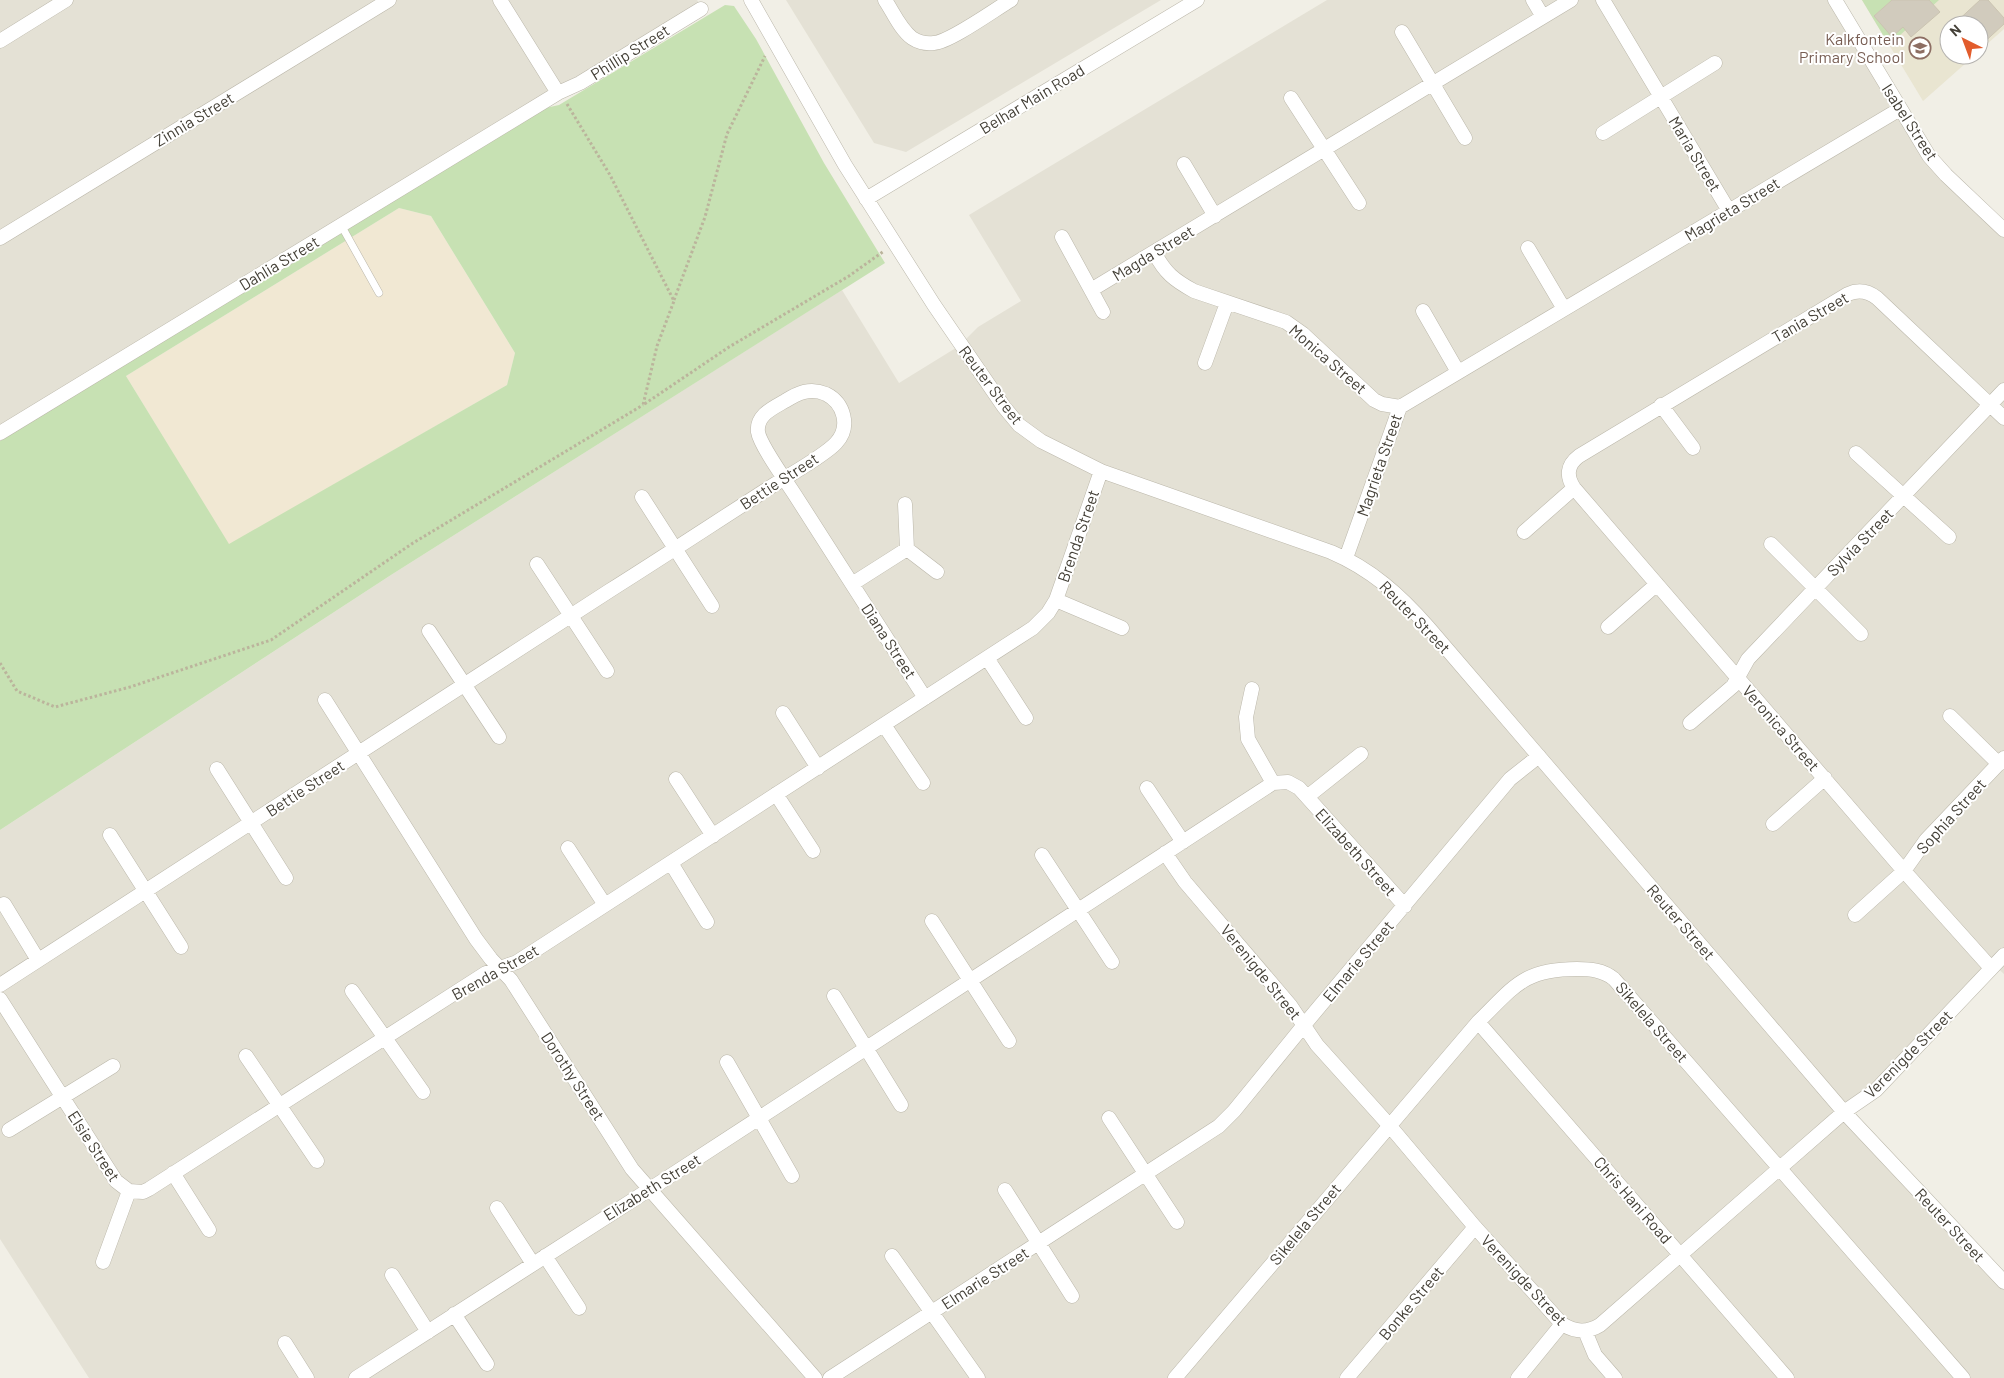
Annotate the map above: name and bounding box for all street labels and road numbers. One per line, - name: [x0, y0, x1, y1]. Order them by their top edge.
- street label: Phillip Street: [587, 20, 673, 83]
- street label: Belhar Main Road: [976, 60, 1088, 137]
- street label: Isabel Street: [1879, 80, 1942, 164]
- street label: Zinnia Street: [151, 87, 237, 150]
- street label: Maria Street: [1666, 113, 1725, 195]
- street label: Magrieta Street: [1681, 173, 1783, 244]
- street label: Magda Street: [1108, 221, 1197, 284]
- street label: Dahlia Street: [236, 231, 322, 294]
- street label: Tania Street: [1768, 287, 1851, 346]
- street label: Monica Street: [1286, 320, 1371, 397]
- street label: Reuter Street: [956, 342, 1027, 428]
- street label: Magrieta Street: [1352, 411, 1405, 519]
- street label: Bettie Street: [736, 448, 821, 513]
- street label: Brenda Street: [1053, 487, 1102, 585]
- street label: Sylvia Street: [1823, 504, 1897, 580]
- street label: Reuter Street: [1376, 576, 1455, 657]
- street label: Diana Street: [858, 600, 921, 682]
- street label: Veronica Street: [1739, 681, 1824, 775]
- street label: Bettie Street: [262, 755, 347, 820]
- street label: Sophia Street: [1912, 774, 1989, 857]
- street label: Elizabeth Street: [1312, 804, 1401, 899]
- street label: Reuter Street: [1643, 880, 1719, 963]
- street label: Elmarie Street: [1318, 916, 1397, 1005]
- street label: Verenigde Street: [1217, 920, 1306, 1023]
- street label: Brenda Street: [448, 940, 542, 1003]
- street label: Sikelela Street: [1612, 977, 1693, 1066]
- street label: Verenigde Street: [1860, 1006, 1956, 1102]
- street label: Dorothy Street: [538, 1028, 609, 1123]
- street label: Elsie Street: [65, 1107, 124, 1185]
- street label: Elizabeth Street: [600, 1149, 704, 1224]
- street label: Chris Hani Road: [1590, 1152, 1676, 1247]
- street label: Sikelela Street: [1265, 1179, 1344, 1268]
- street label: Reuter Street: [1911, 1184, 1989, 1265]
- street label: Verenigde Street: [1478, 1230, 1571, 1329]
- street label: Elmarie Street: [938, 1242, 1032, 1313]
- street label: Bonke Street: [1374, 1262, 1447, 1343]

